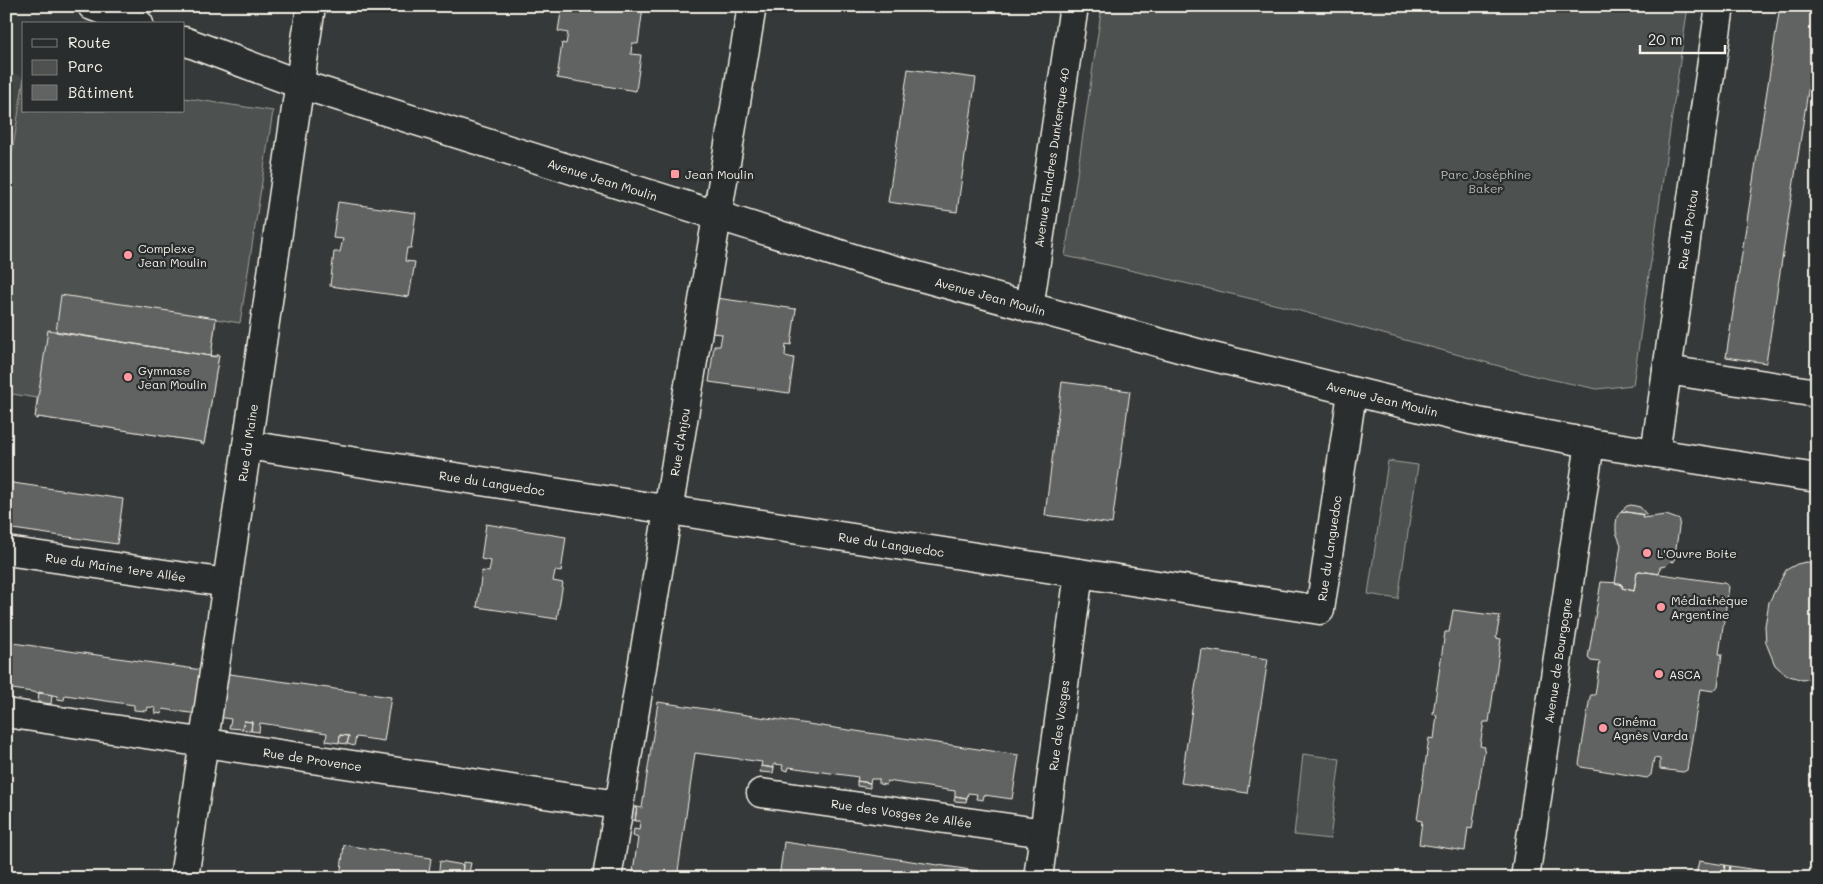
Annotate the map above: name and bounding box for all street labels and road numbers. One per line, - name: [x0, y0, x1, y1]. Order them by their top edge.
- street label: Avenue Flandres Dunkerque 40: [1030, 66, 1073, 249]
- street label: Avenue Jean Moulin: [546, 155, 659, 204]
- street label: Rue du Poitou: [1674, 188, 1701, 270]
- street label: Avenue Jean Moulin: [933, 273, 1047, 319]
- street label: Avenue Jean Moulin: [1325, 377, 1439, 420]
- street label: Rue du Maine: [234, 403, 261, 483]
- street label: Rue d'Anjou: [666, 407, 693, 477]
- street label: Rue du Languedoc: [438, 467, 546, 499]
- street label: Rue du Languedoc: [1313, 494, 1345, 602]
- street label: Rue du Languedoc: [837, 528, 945, 560]
- street label: Rue du Maine 1ere Allée: [45, 549, 187, 585]
- street label: Avenue de Bourgogne: [1540, 597, 1575, 724]
- street label: Rue des Vosges: [1045, 679, 1073, 772]
- street label: Rue de Provence: [262, 744, 363, 774]
- street label: Rue des Vosges 2e Allée: [830, 795, 973, 831]

